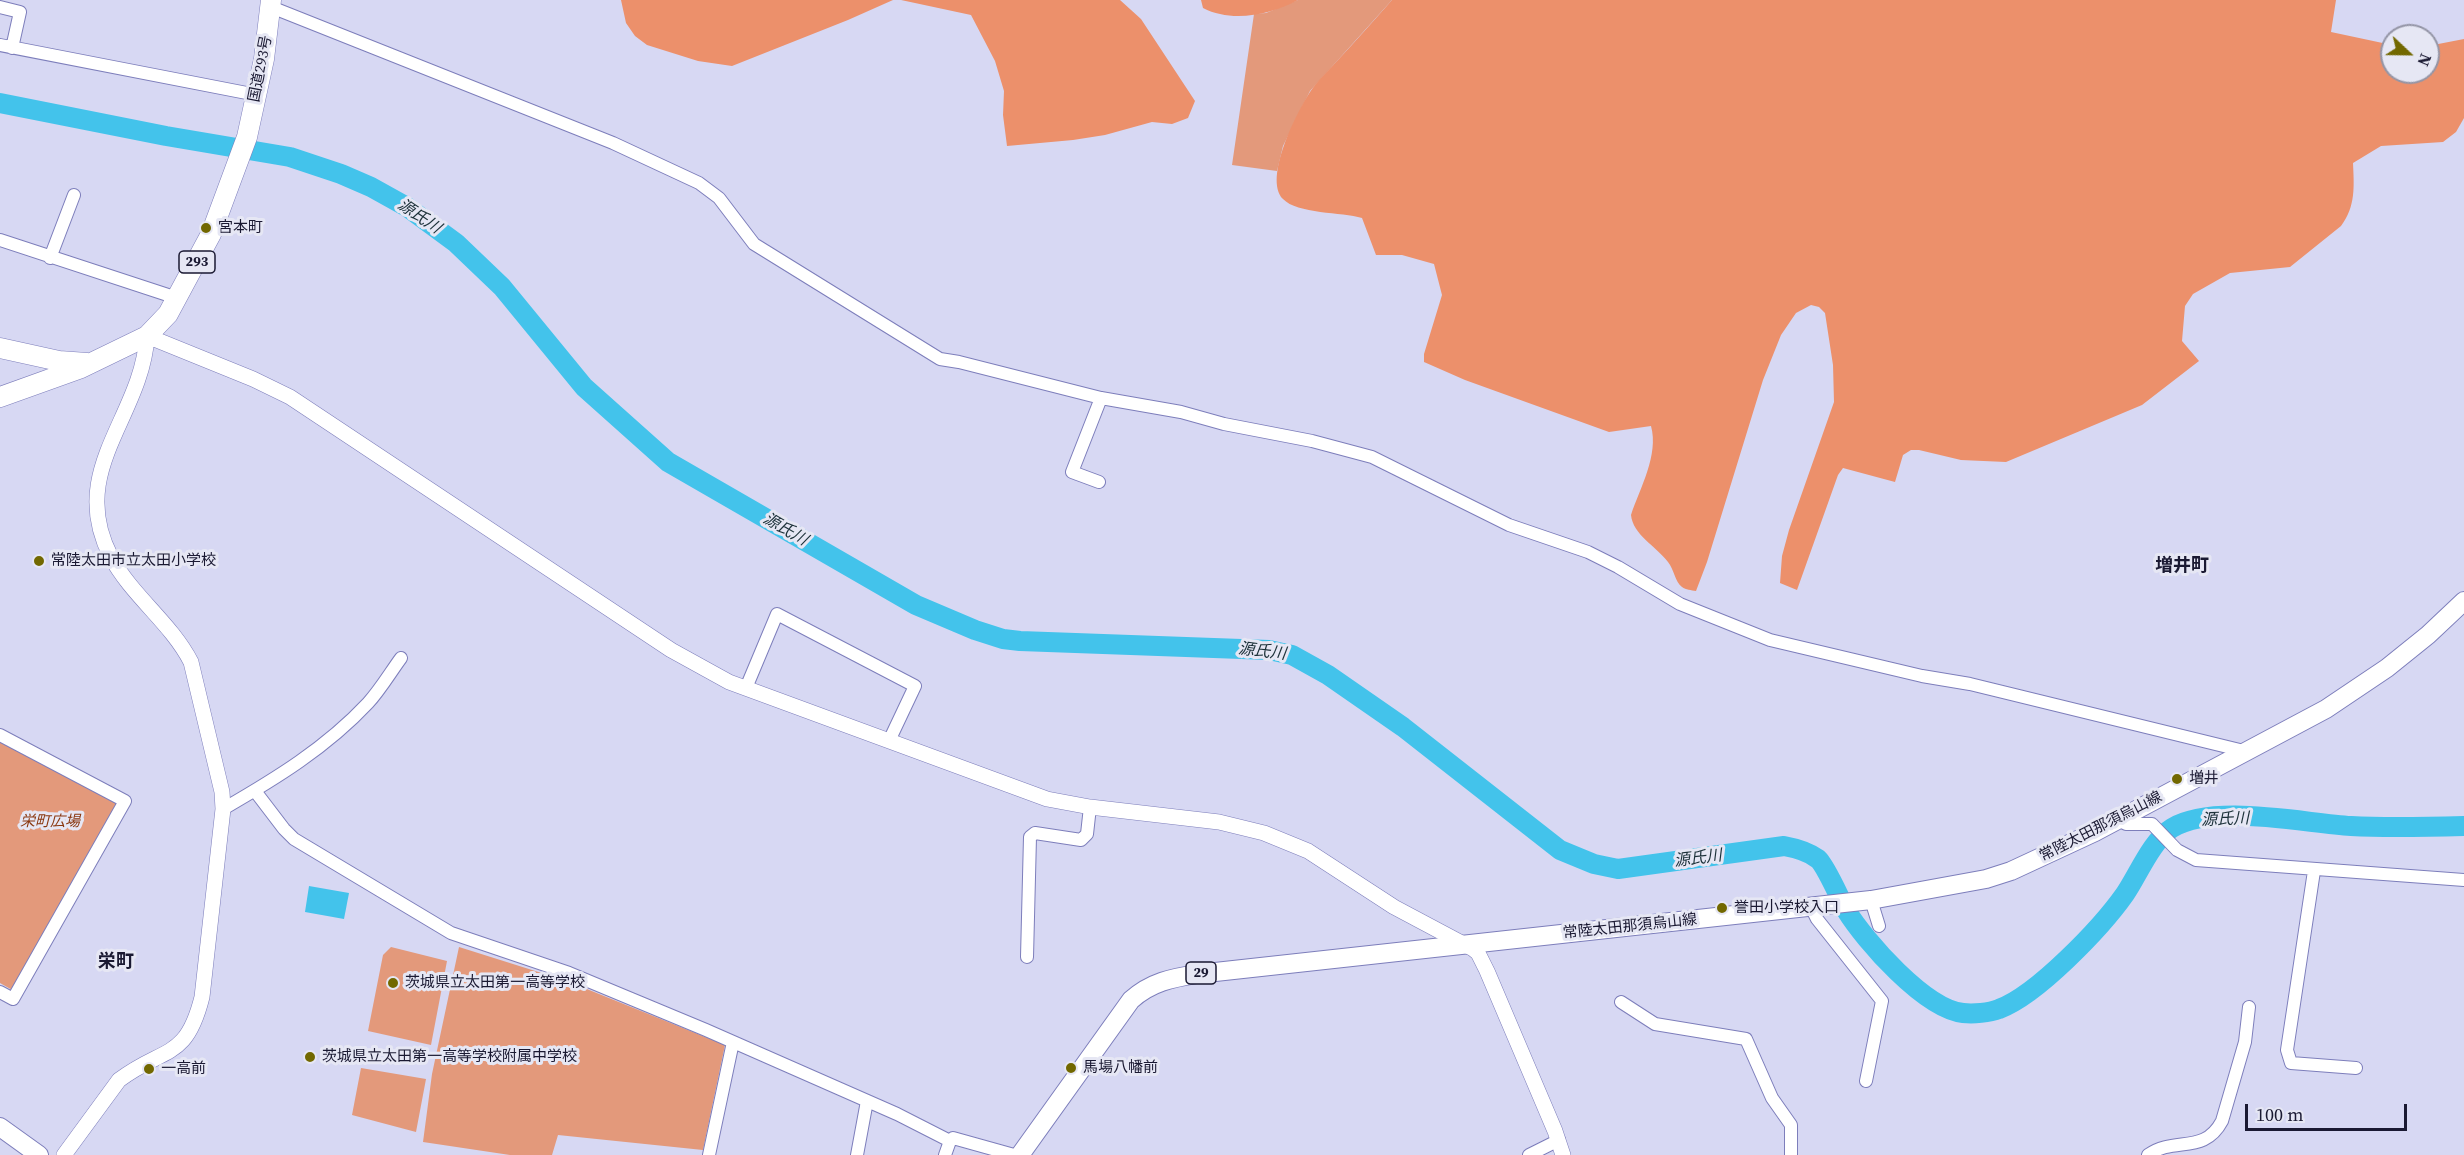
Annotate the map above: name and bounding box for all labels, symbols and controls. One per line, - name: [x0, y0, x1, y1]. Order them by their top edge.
- north arrow: [2380, 24, 2440, 84]
- street label: 国道293号: [246, 34, 276, 104]
- text: N: [2412, 50, 2437, 70]
- water label: 源氏川: [394, 196, 444, 238]
- place label: 宮本町: [218, 219, 263, 237]
- marker: 宮本町: [199, 221, 213, 235]
- road number: 293: [179, 251, 215, 273]
- water label: 源氏川: [759, 510, 811, 550]
- place label: 常陸太田市立太田小学校: [51, 552, 216, 570]
- marker: 常陸太田市立太田小学校: [32, 554, 46, 568]
- district label: 増井町: [2155, 555, 2209, 577]
- water label: 源氏川: [1237, 640, 1287, 664]
- place label: 増井: [2189, 770, 2219, 788]
- marker: 増井: [2170, 772, 2184, 786]
- street label: 常陸太田那須烏山線: [2037, 788, 2165, 866]
- water label: 源氏川: [2201, 810, 2249, 830]
- park label: 栄町広場: [20, 813, 80, 831]
- water label: 源氏川: [1673, 847, 1723, 871]
- place label: 誉田小学校入口: [1734, 899, 1839, 917]
- marker: 誉田小学校入口: [1715, 901, 1729, 915]
- street label: 常陸太田那須烏山線: [1562, 911, 1698, 943]
- district label: 栄町: [98, 951, 134, 973]
- road number: 29: [1186, 962, 1216, 984]
- place label: 茨城県立太田第一高等学校: [405, 974, 585, 992]
- marker: 茨城県立太田第一高等学校: [386, 976, 400, 990]
- place label: 茨城県立太田第一高等学校附属中学校: [322, 1048, 577, 1066]
- marker: 茨城県立太田第一高等学校附属中学校: [303, 1050, 317, 1064]
- place label: 馬場八幡前: [1083, 1059, 1158, 1077]
- place label: 一高前: [161, 1060, 206, 1078]
- marker: 馬場八幡前: [1064, 1061, 1078, 1075]
- marker: 一高前: [142, 1062, 156, 1076]
- scale bar: [2248, 1092, 2410, 1130]
- text: 100 m: [2256, 1102, 2303, 1127]

